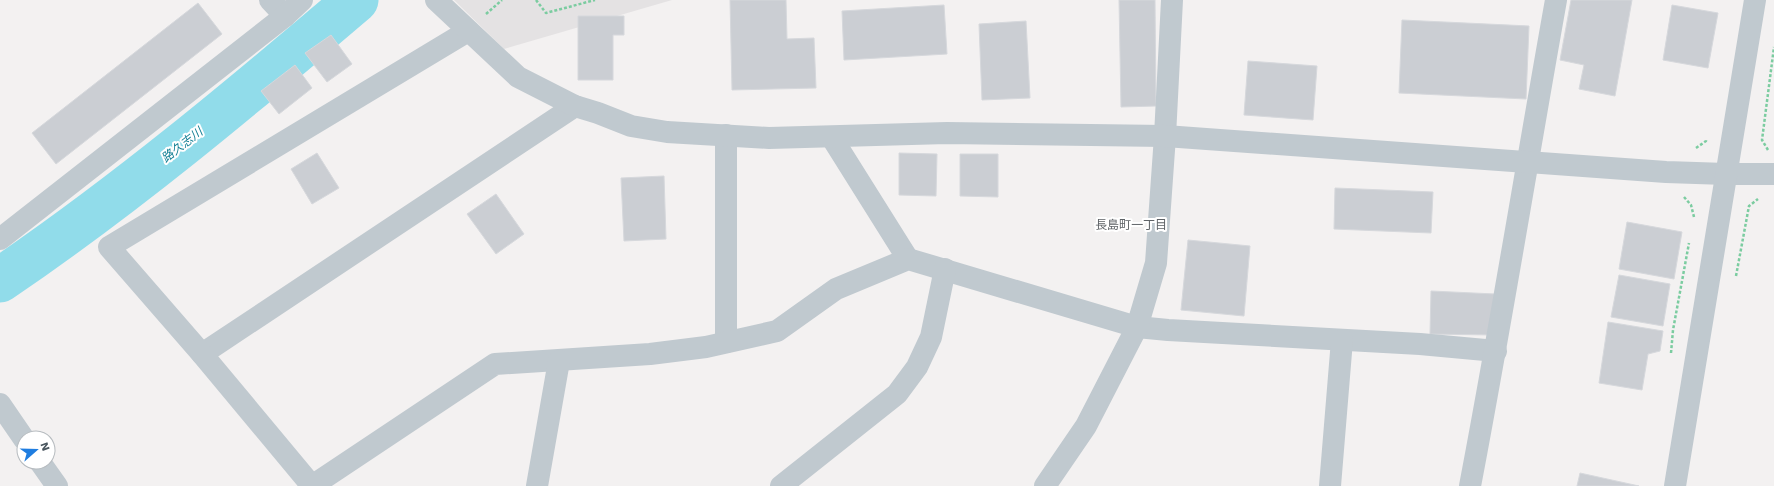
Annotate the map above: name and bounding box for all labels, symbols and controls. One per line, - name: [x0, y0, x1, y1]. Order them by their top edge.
- water label: 路久志川: [159, 123, 207, 165]
- district label: 長島町一丁目: [1095, 218, 1167, 232]
- north arrow: [16, 430, 56, 470]
- text: N: [37, 441, 52, 453]

